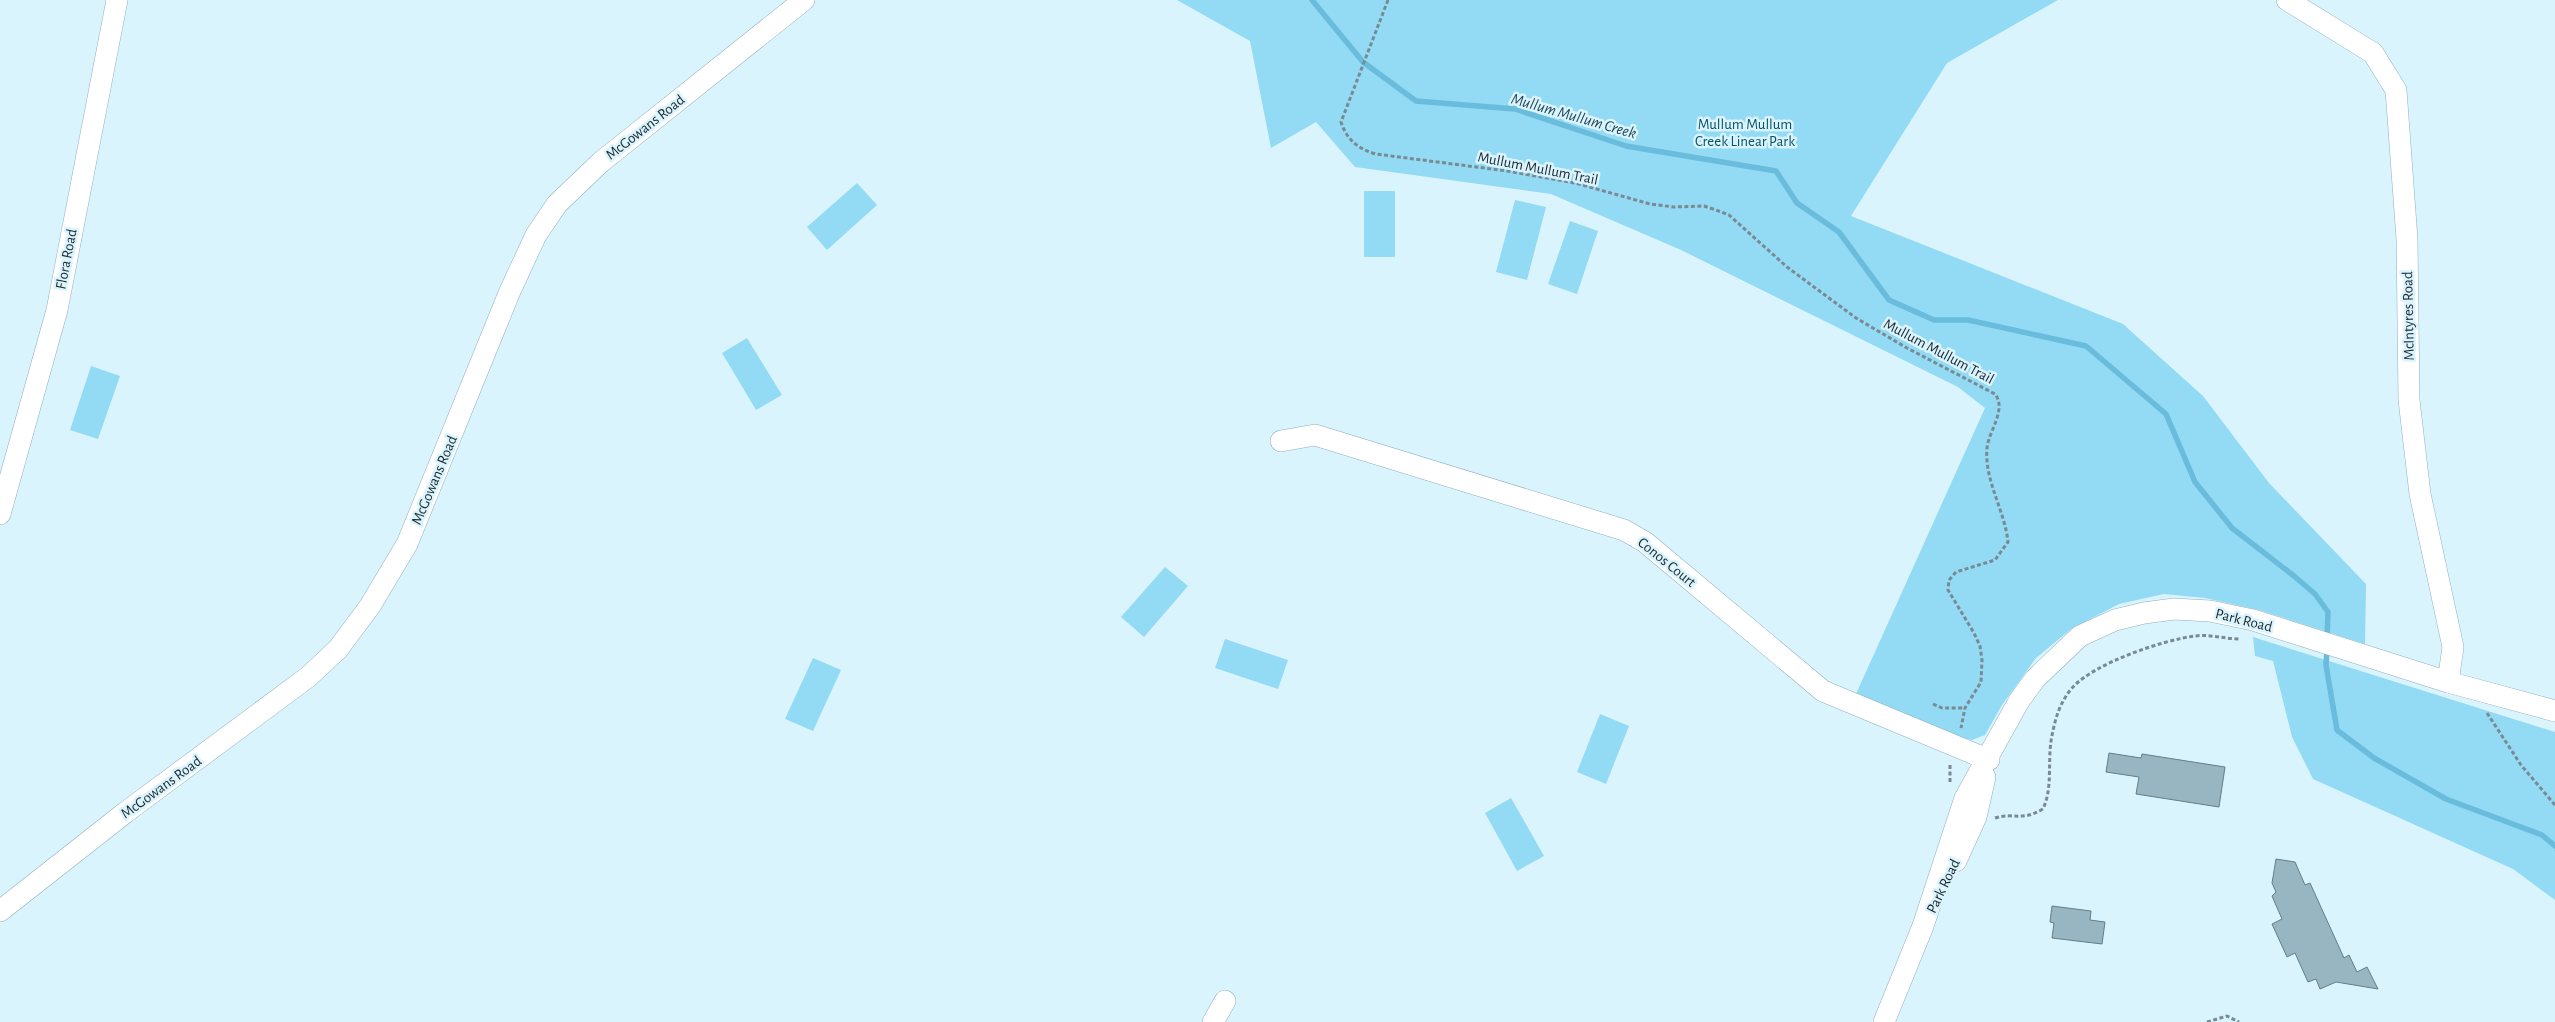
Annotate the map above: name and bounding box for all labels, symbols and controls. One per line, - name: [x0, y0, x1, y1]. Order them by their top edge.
- water label: Mullum Mullum Creek: [1509, 90, 1638, 141]
- street label: McGowans Road: [603, 92, 688, 163]
- park label: Mullum Mullum Creek Linear Park: [1695, 117, 1795, 149]
- street label: Mullum Mullum Trail: [1476, 149, 1599, 188]
- street label: Flora Road: [53, 227, 80, 291]
- street label: McIntyres Road: [2400, 271, 2417, 361]
- street label: Mullum Mullum Trail: [1881, 316, 1996, 387]
- street label: McGowans Road: [409, 433, 460, 527]
- street label: Conos Court: [1635, 535, 1699, 590]
- street label: Park Road: [2214, 606, 2274, 635]
- street label: McGowans Road: [118, 753, 204, 822]
- street label: Park Road: [1924, 857, 1963, 916]

